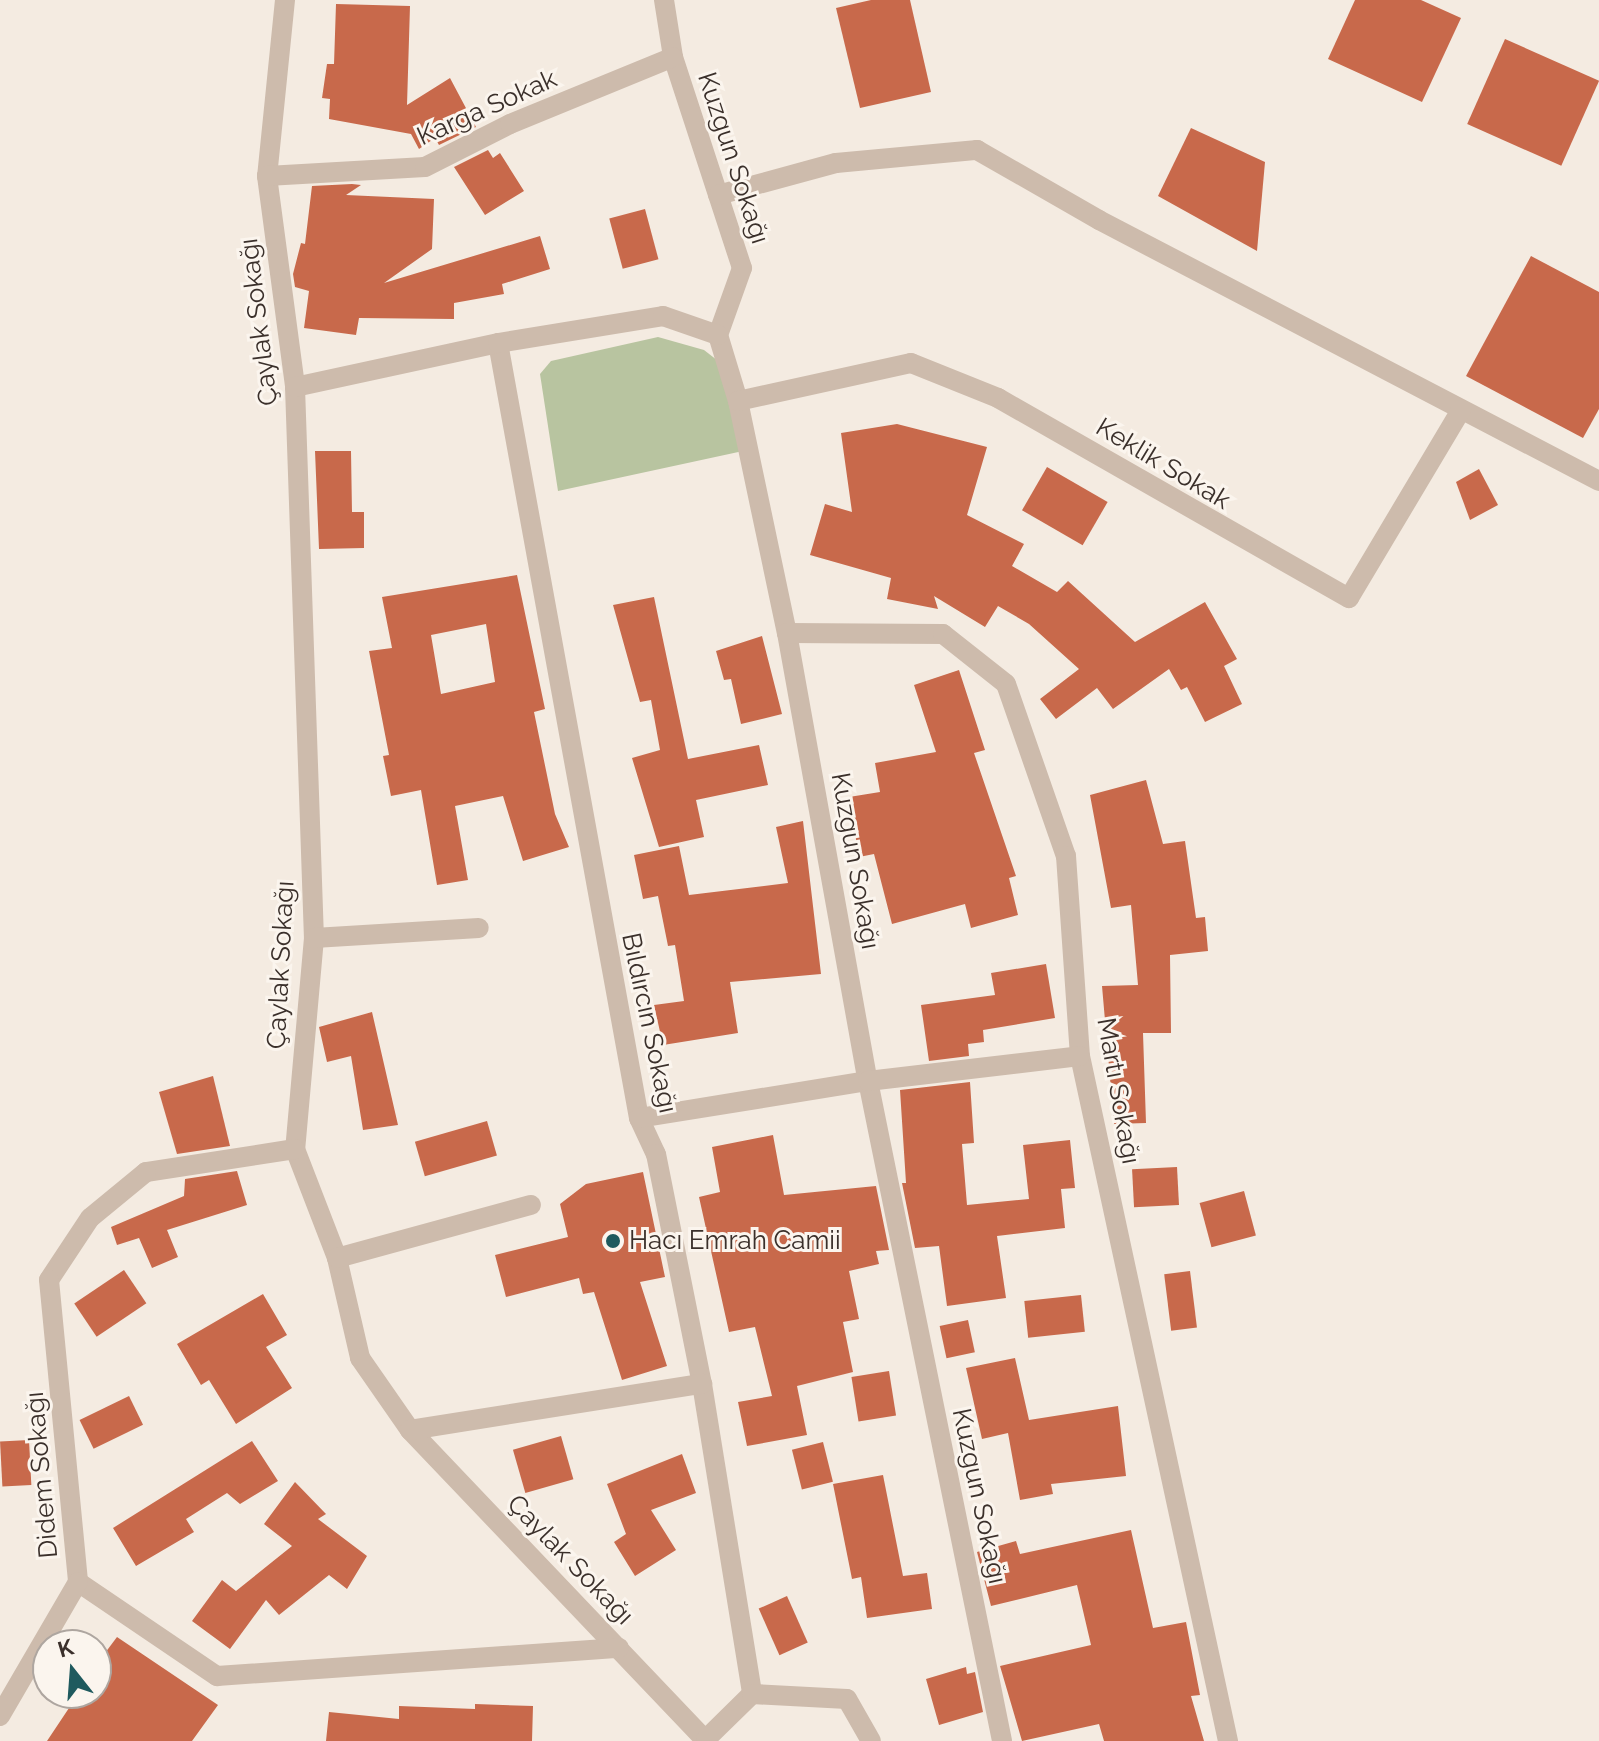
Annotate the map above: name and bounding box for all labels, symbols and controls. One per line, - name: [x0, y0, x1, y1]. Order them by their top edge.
- street label: Karga Sokak: [412, 63, 562, 153]
- street label: Kuzgun Sokağı: [691, 68, 775, 248]
- street label: Çaylak Sokağı: [233, 237, 285, 407]
- street label: Keklik Sokak: [1090, 412, 1236, 516]
- street label: Kuzgun Sokağı: [824, 770, 886, 952]
- street label: Çaylak Sokağı: [261, 880, 301, 1050]
- street label: Bıldırcın Sokağı: [615, 930, 683, 1116]
- street label: Martı Sokağı: [1090, 1015, 1146, 1167]
- place label: Hacı Emrah Camii: [629, 1225, 841, 1257]
- marker: Hacı Emrah Camii: [604, 1232, 622, 1250]
- street label: Didem Sokağı: [19, 1390, 65, 1560]
- street label: Kuzgun Sokağı: [945, 1406, 1013, 1586]
- street label: Çaylak Sokağı: [500, 1489, 640, 1631]
- north arrow: [32, 1629, 112, 1709]
- text: K: [55, 1633, 76, 1663]

